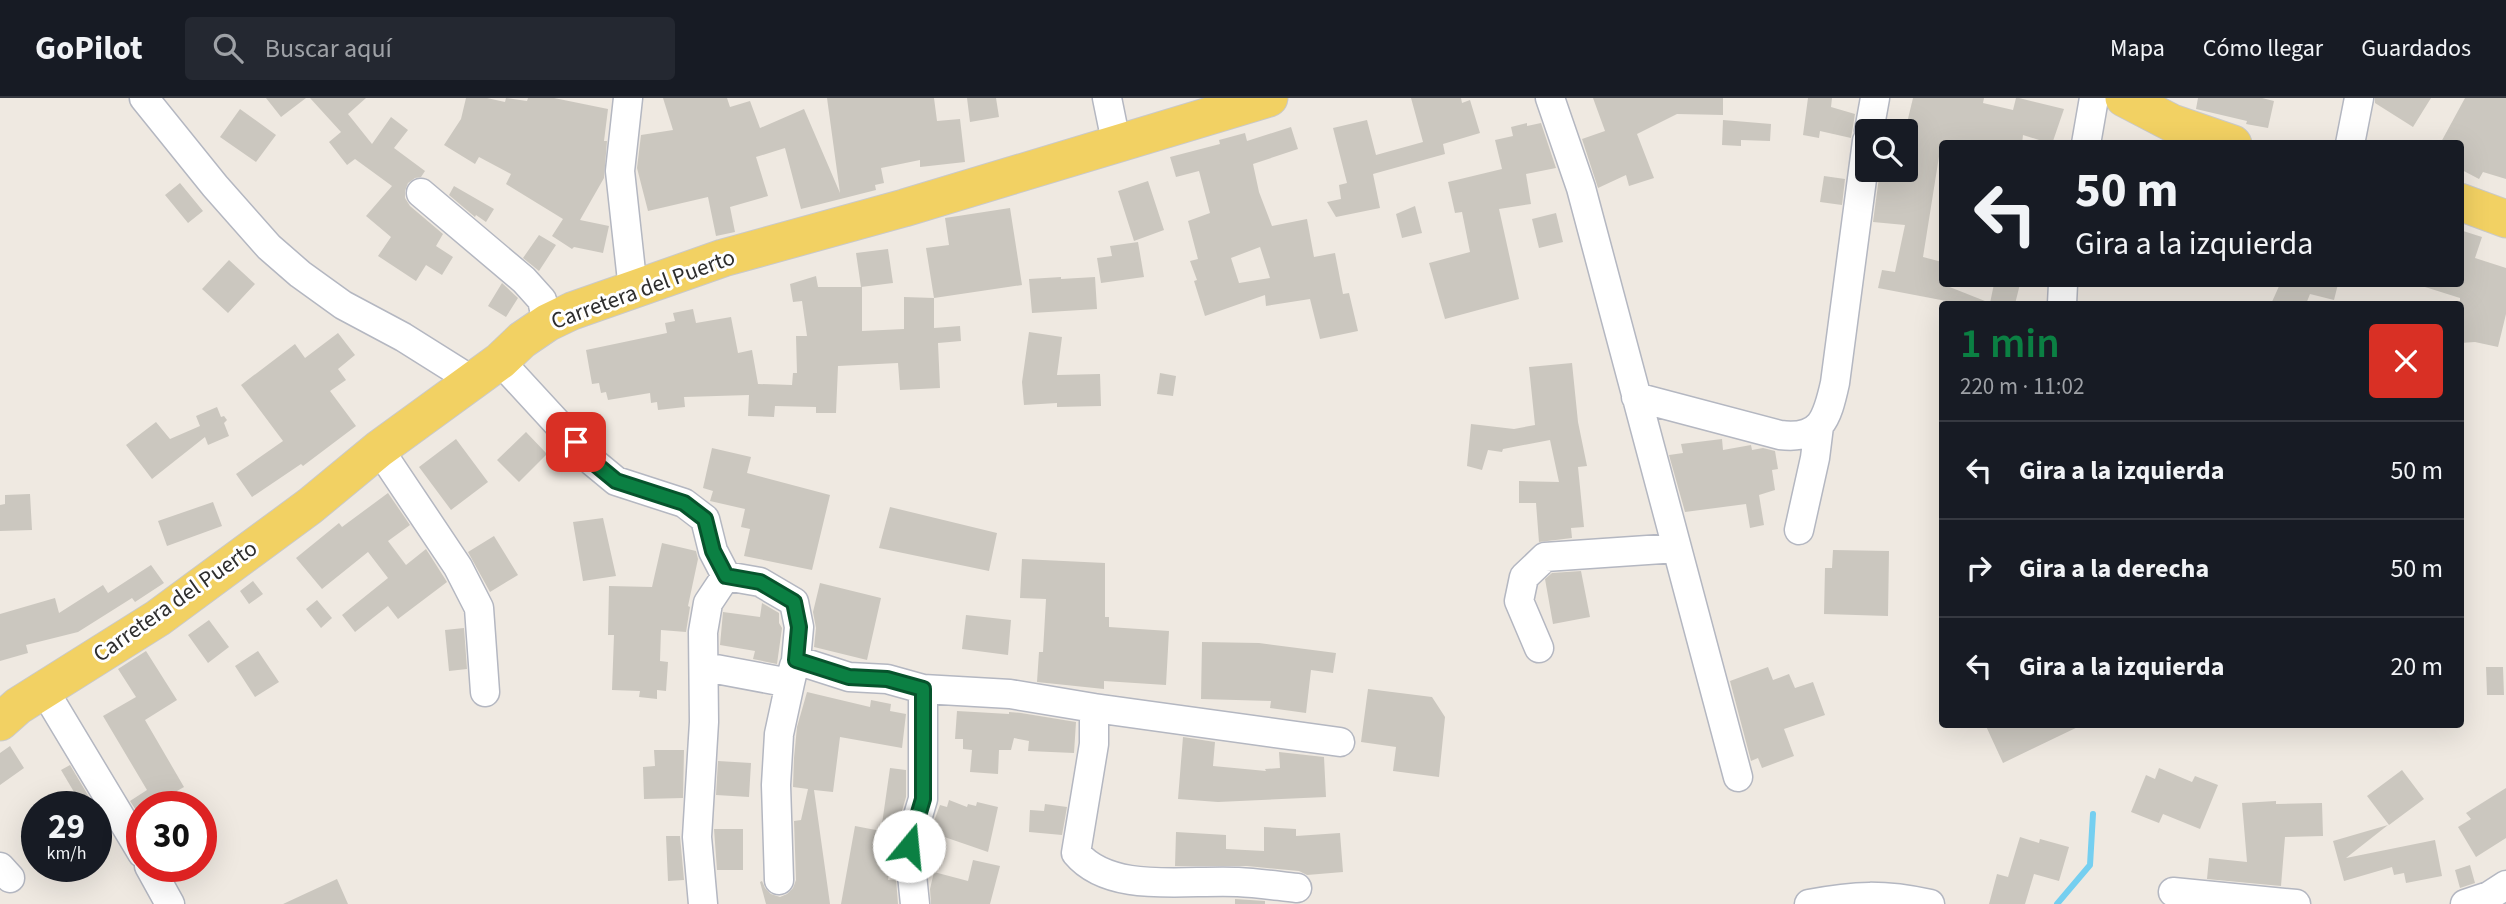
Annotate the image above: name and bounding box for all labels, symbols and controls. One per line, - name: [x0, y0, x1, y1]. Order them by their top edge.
- search box: [185, 17, 675, 80]
- text: GoPilot: [35, 25, 143, 72]
- icon: search: [209, 29, 247, 67]
- text: Buscar aquí: [265, 30, 392, 67]
- text: Mapa: [2110, 31, 2165, 66]
- text: Cómo llegar: [2203, 31, 2323, 66]
- text: Guardados: [2361, 31, 2471, 66]
- map controls: [1855, 119, 1918, 182]
- button: search: [1855, 119, 1918, 182]
- text: 50 m: [2075, 156, 2179, 226]
- icon: left: [1960, 168, 2051, 259]
- text: Gira a la izquierda: [2075, 221, 2313, 267]
- street label: Carretera del Puerto: [546, 240, 740, 338]
- text: 1 min: [1960, 314, 2060, 374]
- button: close: [2369, 324, 2443, 398]
- text: 220 m · 11:02: [1960, 370, 2084, 403]
- pin: [546, 412, 606, 472]
- icon: arrive: [557, 423, 595, 461]
- icon: left: [1960, 451, 1998, 489]
- text: Gira a la izquierda: [2019, 452, 2224, 489]
- text: 50 m: [2390, 452, 2443, 489]
- street label: Carretera del Puerto: [86, 532, 264, 670]
- icon: right: [1960, 549, 1998, 587]
- text: Gira a la derecha: [2019, 550, 2209, 587]
- text: 50 m: [2390, 550, 2443, 587]
- icon: left: [1960, 647, 1998, 685]
- text: Gira a la izquierda: [2019, 648, 2224, 685]
- text: 20 m: [2390, 648, 2443, 685]
- speed limit sign: 30: [126, 791, 217, 882]
- text: 29: [48, 802, 85, 852]
- position arrow: [872, 809, 946, 883]
- text: km/h: [47, 841, 86, 866]

